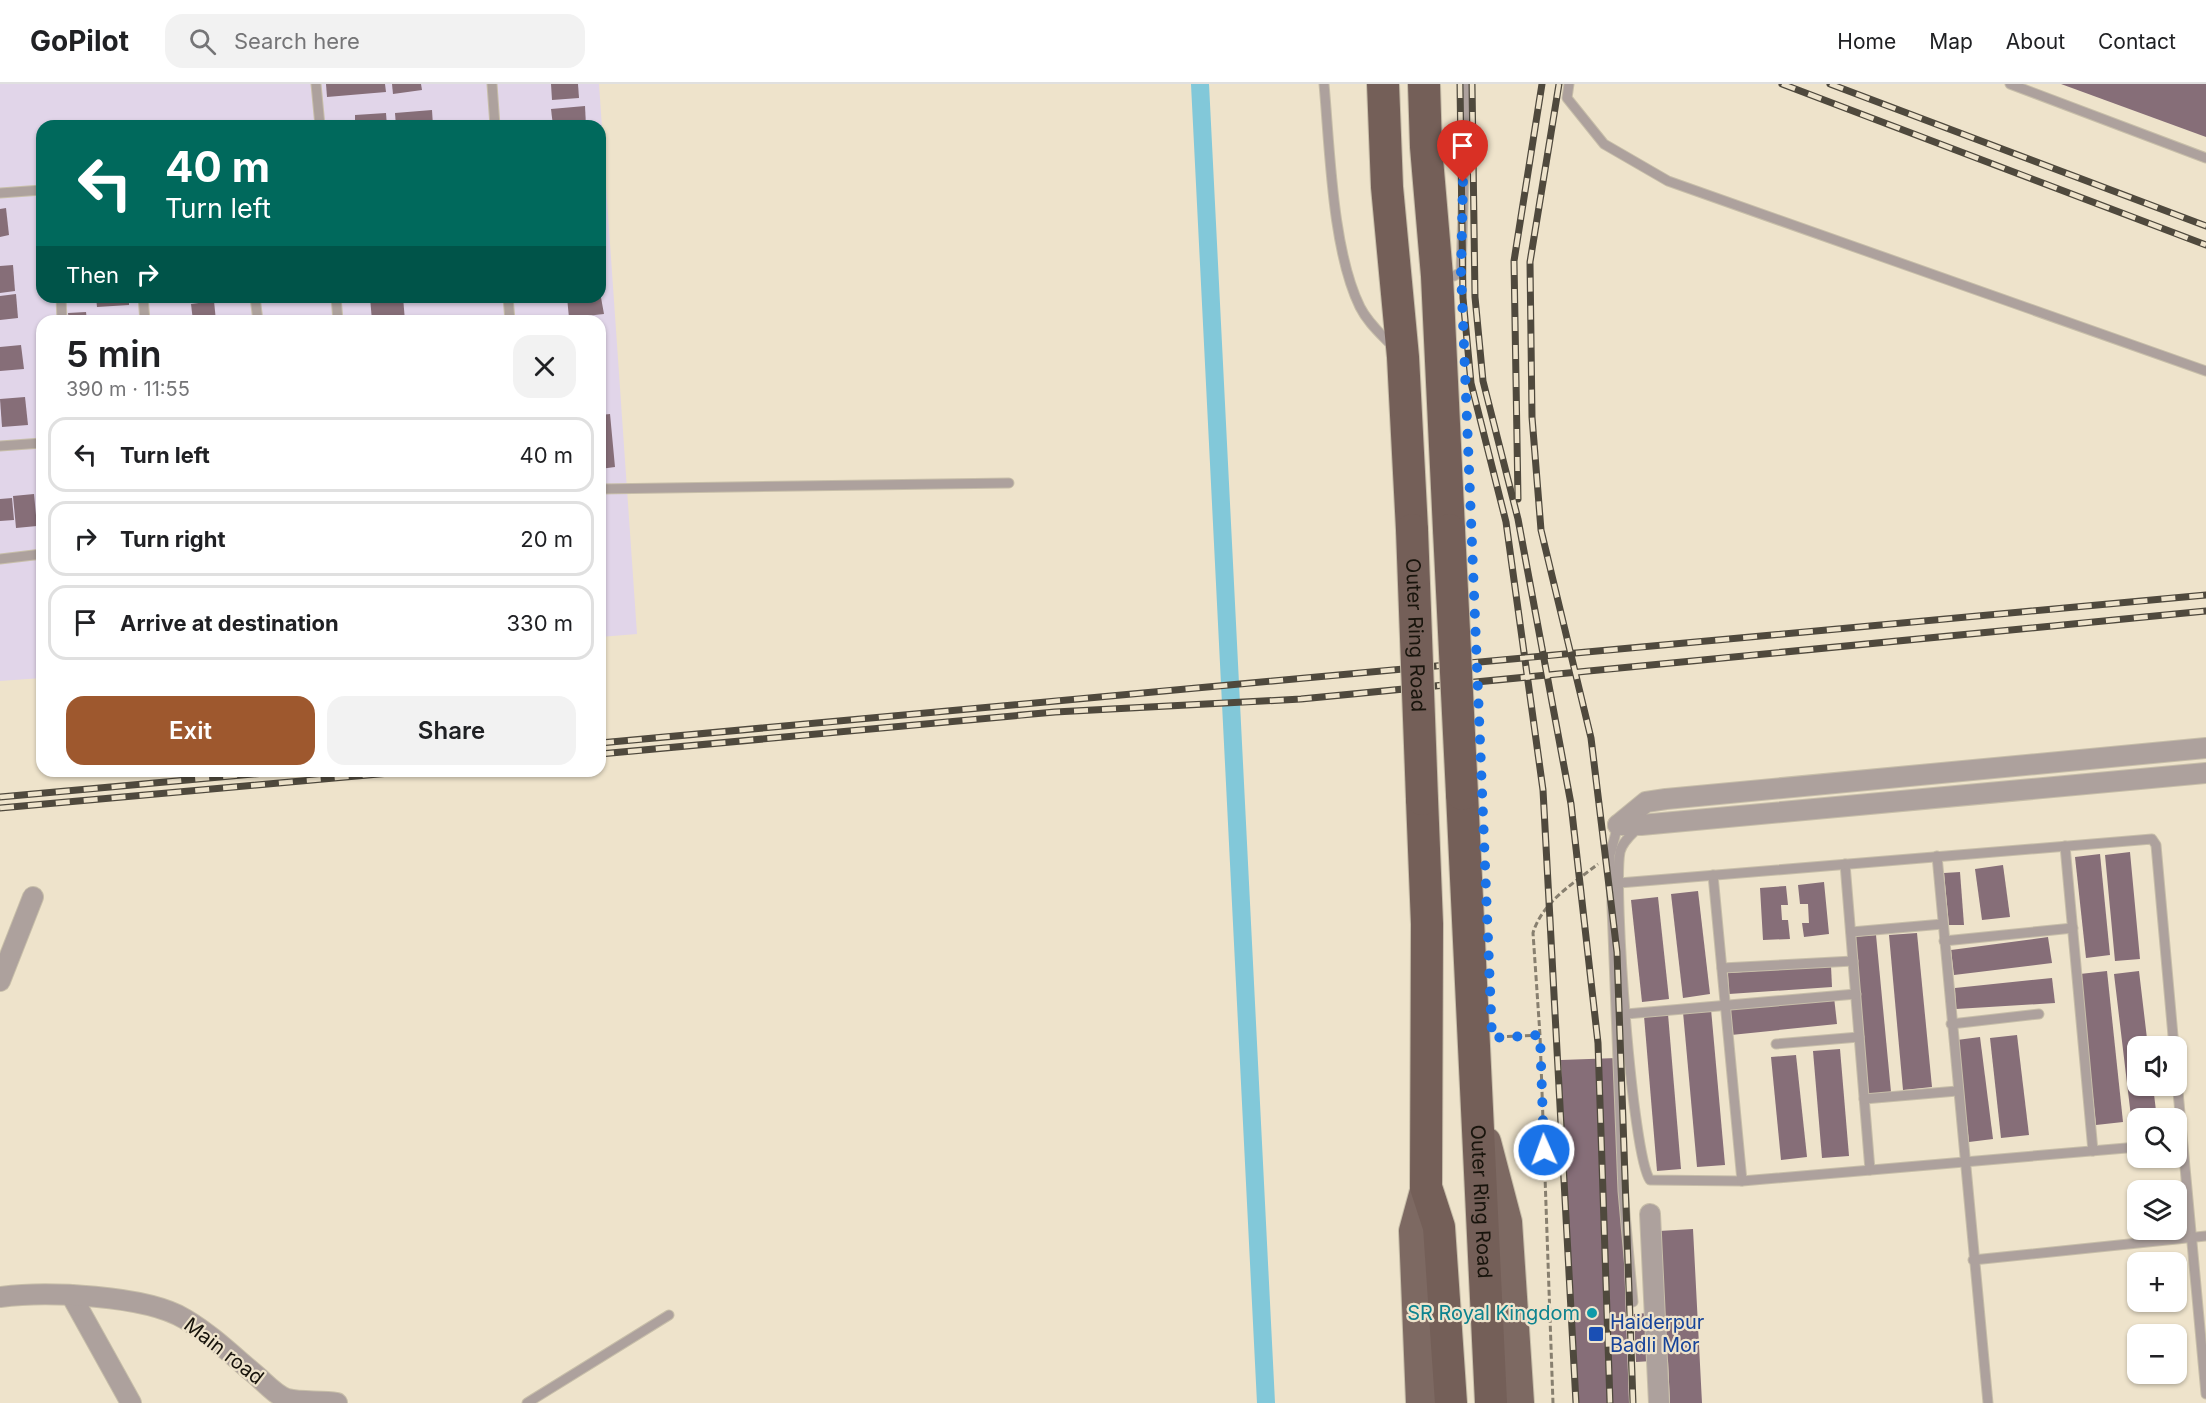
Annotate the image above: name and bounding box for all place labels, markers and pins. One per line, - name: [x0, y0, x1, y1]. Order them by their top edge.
- pin: [1437, 120, 1488, 182]
- place label: SR Royal Kingdom: [1407, 1301, 1580, 1325]
- marker: SR Royal Kingdom: [1585, 1306, 1599, 1320]
- place label: Haiderpur Badli Mor: [1610, 1310, 1705, 1357]
- marker: Haiderpur Badli Mor: [1587, 1325, 1605, 1343]

